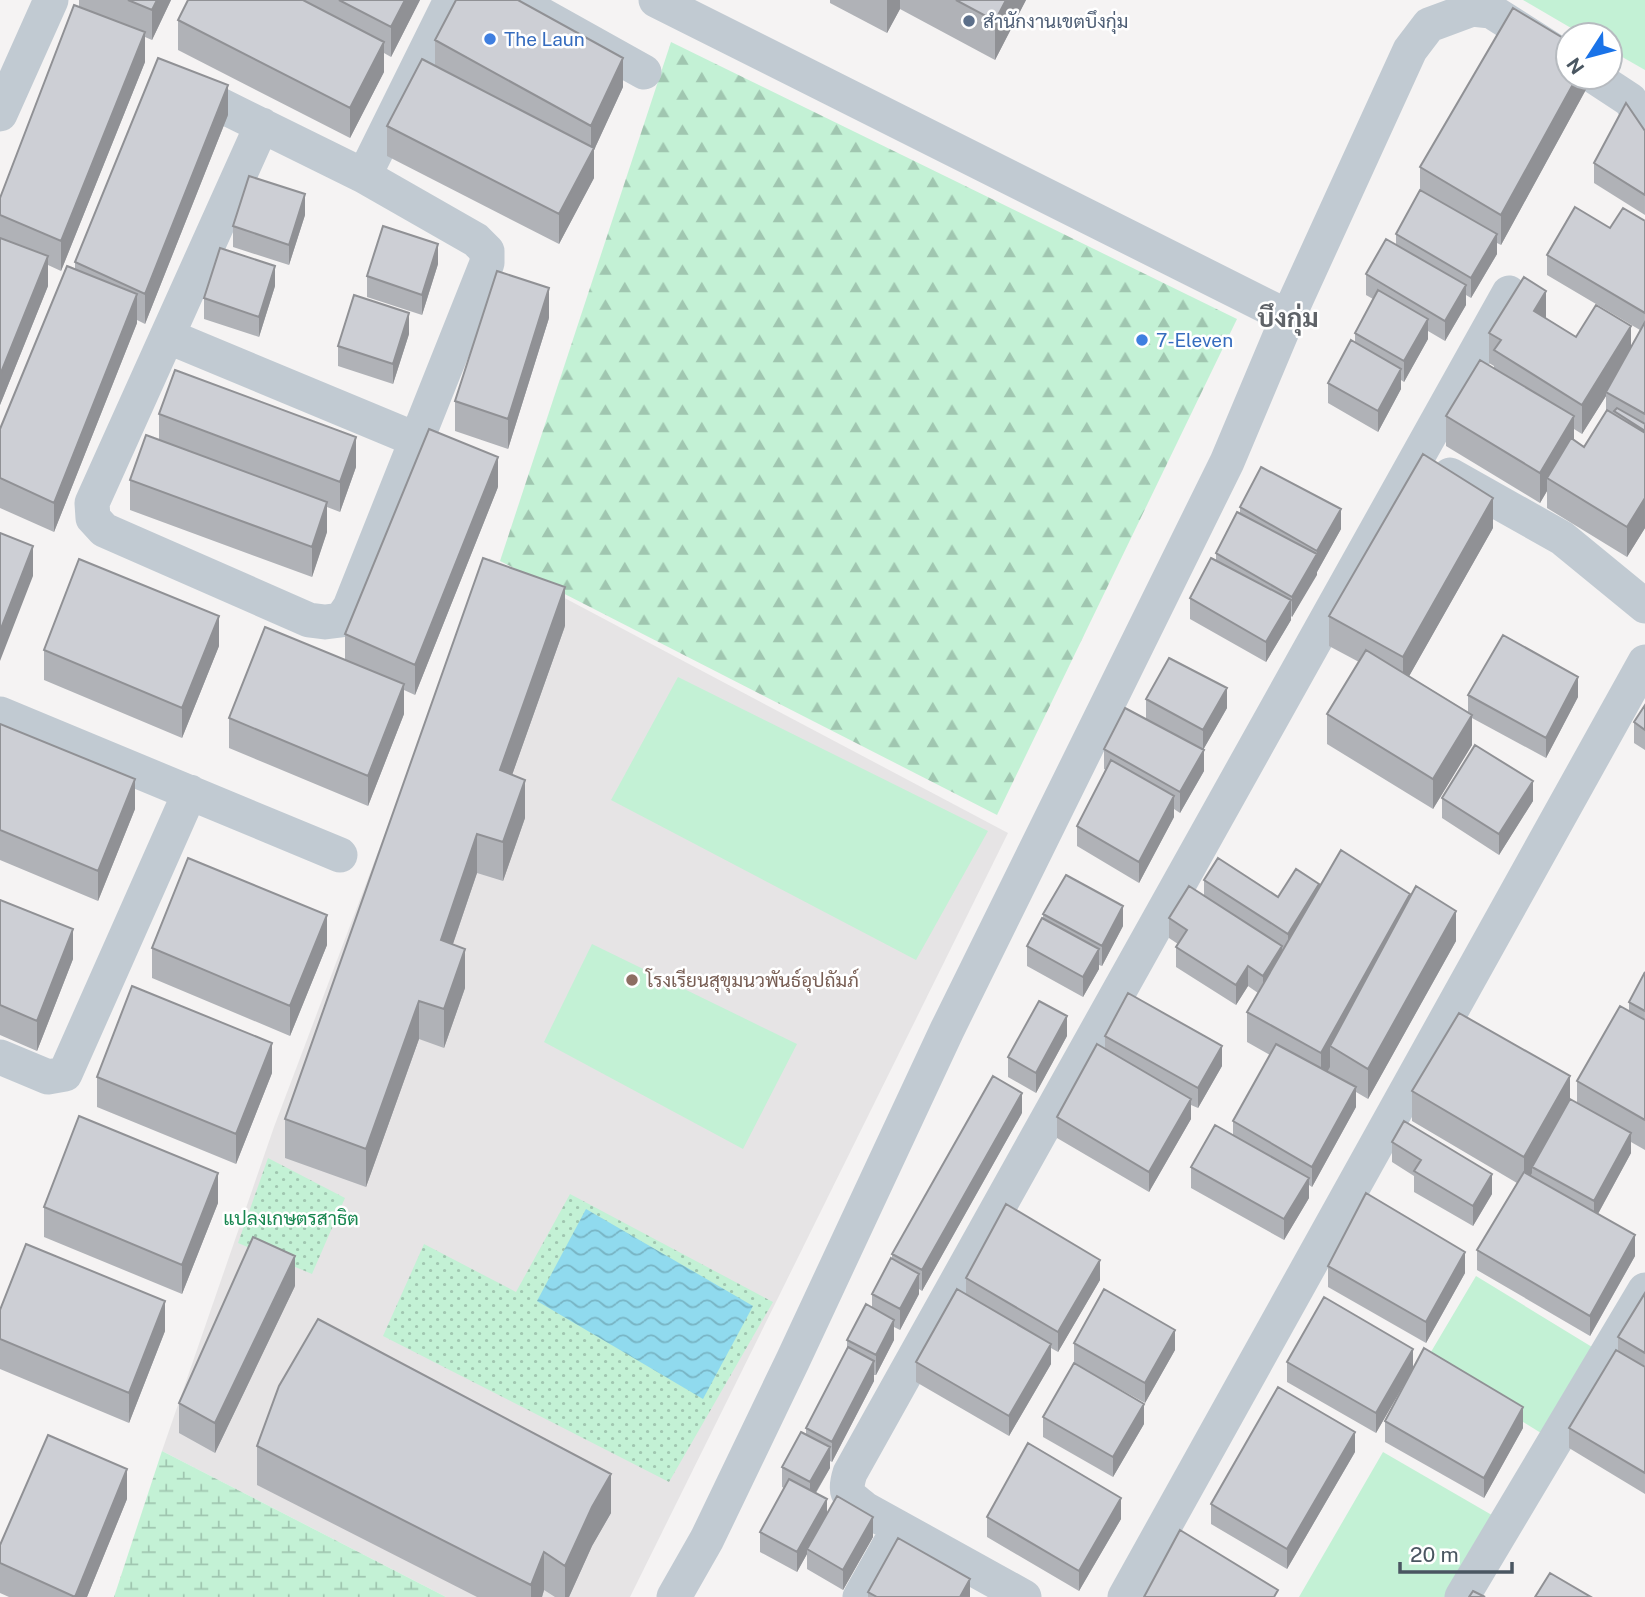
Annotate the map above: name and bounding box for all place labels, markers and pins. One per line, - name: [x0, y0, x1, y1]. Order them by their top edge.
- place label: สำนักงานเขตบึงกุ่ม: [983, 10, 1128, 34]
- marker: สำนักงานเขตบึงกุ่ม: [961, 13, 977, 29]
- place label: The Laun: [504, 28, 585, 50]
- marker: The Laun: [482, 31, 498, 47]
- place label: 7-Eleven: [1156, 329, 1233, 351]
- marker: 7-Eleven: [1134, 332, 1150, 348]
- place label: โรงเรียนสุขุมนวพันธ์อุปถัมภ์: [645, 968, 859, 993]
- marker: โรงเรียนสุขุมนวพันธ์อุปถัมภ์: [624, 972, 640, 988]

